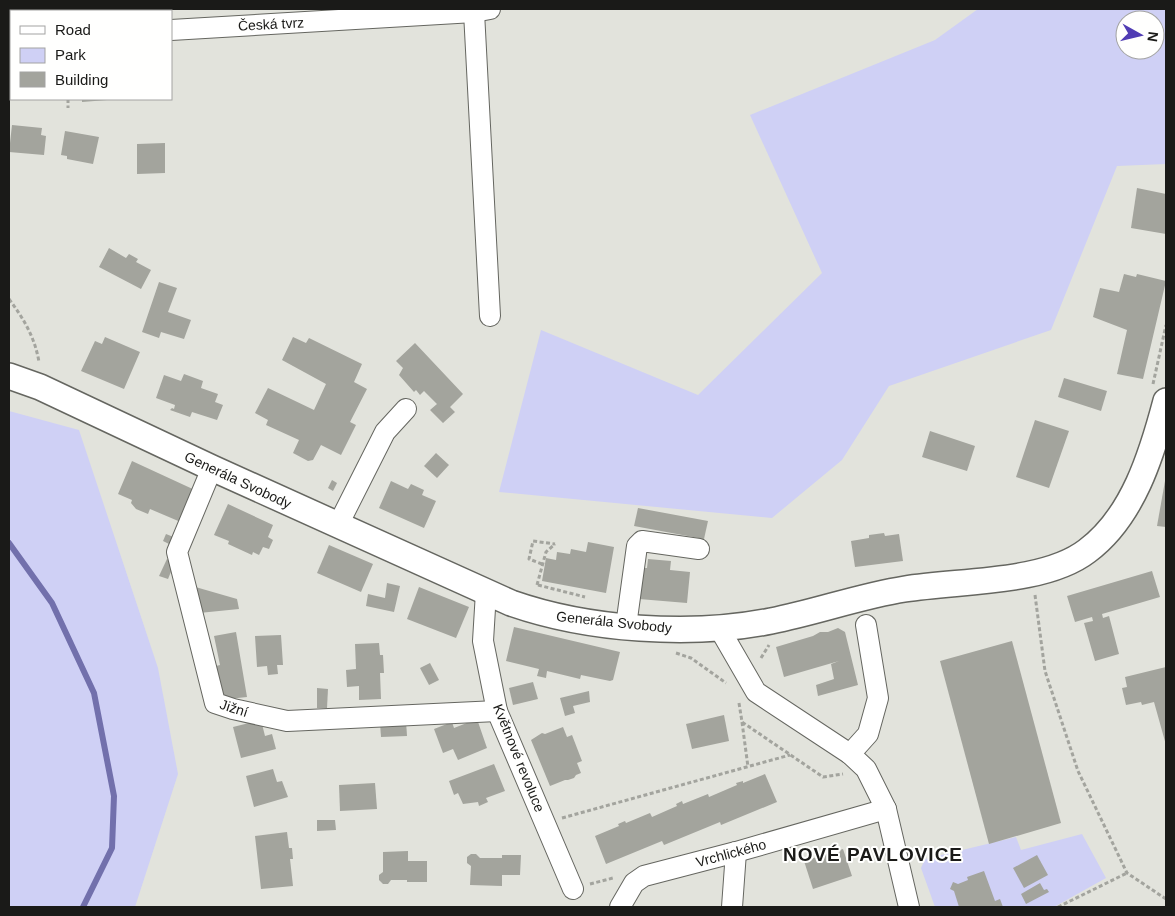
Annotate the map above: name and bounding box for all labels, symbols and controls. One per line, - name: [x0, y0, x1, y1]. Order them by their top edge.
- legend: [10, 10, 172, 100]
- north arrow: [1115, 10, 1165, 60]
- street label: Česká tvrz: [238, 14, 304, 34]
- text: Road: [55, 21, 91, 38]
- text: N: [1144, 31, 1162, 43]
- text: Park: [55, 46, 86, 63]
- text: Building: [55, 71, 108, 88]
- street label: Generála Svobody: [182, 448, 294, 512]
- street label: Generála Svobody: [555, 608, 673, 636]
- street label: Jižní: [218, 696, 250, 720]
- street label: Květnové revoluce: [490, 702, 548, 815]
- street label: Vrchlického: [694, 836, 768, 870]
- district label: NOVÉ PAVLOVICE: [783, 844, 963, 865]

